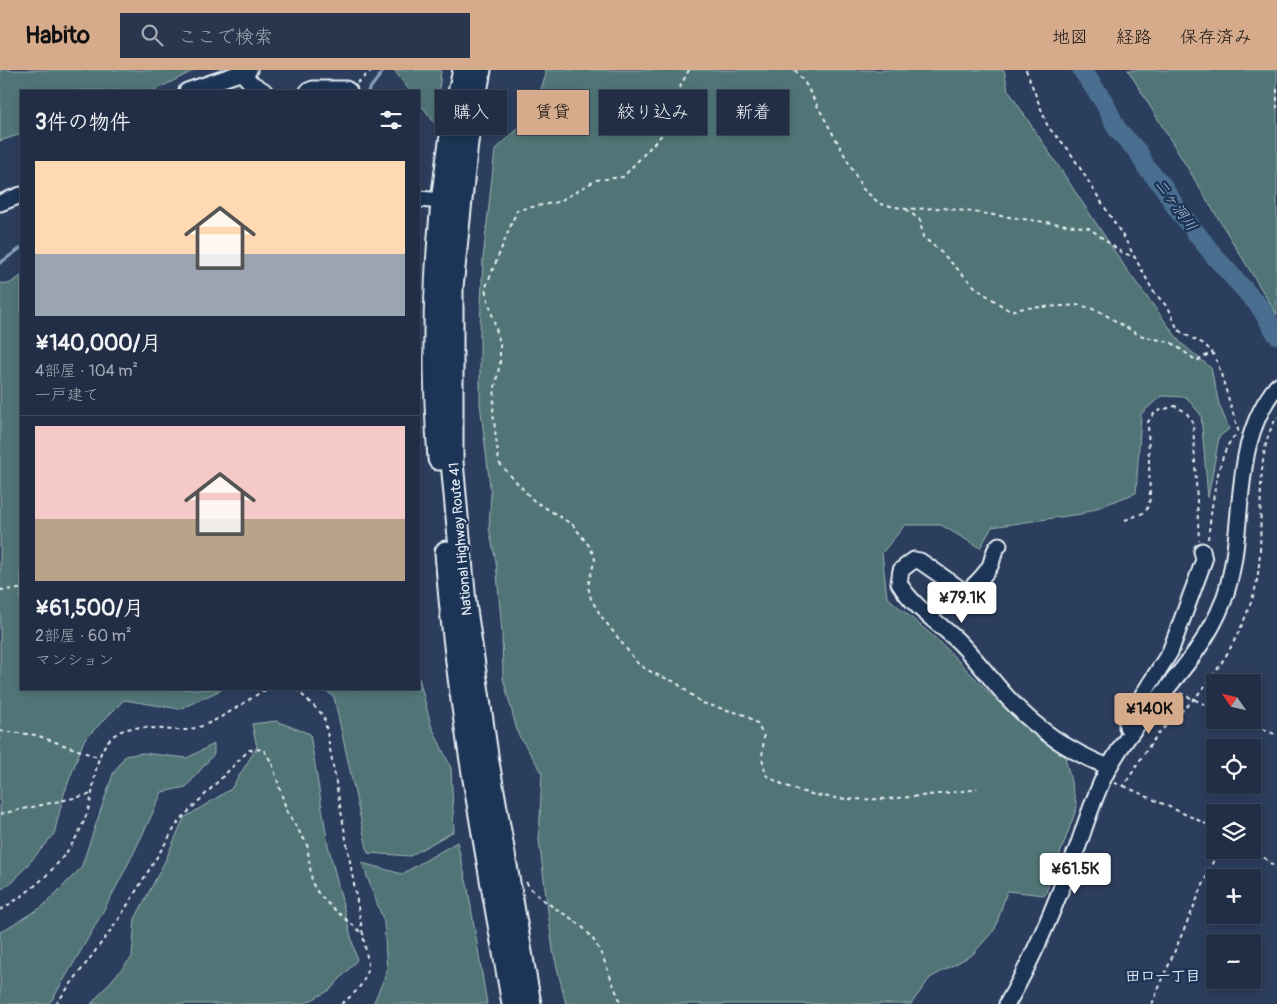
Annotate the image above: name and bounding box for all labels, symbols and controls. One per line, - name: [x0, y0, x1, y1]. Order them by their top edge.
- search box: [120, 13, 470, 58]
- text: Habito: [25, 21, 90, 50]
- icon: search: [138, 21, 166, 49]
- text: ここで検索: [178, 25, 273, 49]
- text: 地図: [1052, 26, 1088, 49]
- text: 経路: [1116, 26, 1152, 49]
- text: 保存済み: [1180, 26, 1252, 49]
- chip: 購入: [435, 90, 507, 135]
- chip: 賃貸: [517, 90, 589, 135]
- chip: 絞り込み: [599, 90, 707, 135]
- chip: 新着: [717, 90, 789, 135]
- icon: filters: [377, 106, 405, 134]
- text: 3件の物件: [35, 109, 131, 136]
- water label: 二ヶ洞川: [1150, 175, 1201, 235]
- icon: home: [175, 193, 265, 283]
- text: ¥140,000/月: [35, 330, 161, 357]
- text: 4部屋 · 104 m²: [35, 361, 138, 381]
- text: 一戸建て: [35, 385, 99, 405]
- icon: home: [175, 459, 265, 549]
- street label: National Highway Route 41: [445, 462, 476, 616]
- pin: ¥79.1K: [921, 582, 1003, 624]
- text: ¥79.1K: [938, 588, 986, 608]
- text: ¥61,500/月: [35, 595, 144, 622]
- text: 2部屋 · 60 m²: [35, 626, 131, 646]
- text: マンション: [35, 650, 114, 670]
- north arrow: [1206, 674, 1261, 729]
- map controls: [1206, 674, 1261, 989]
- pin: ¥140K: [1114, 692, 1184, 735]
- text: ¥140K: [1125, 699, 1173, 719]
- button: locate: [1206, 739, 1261, 794]
- button: layers: [1206, 804, 1261, 859]
- pin: ¥61.5K: [1034, 852, 1116, 895]
- text: ¥61.5K: [1051, 859, 1099, 879]
- button: +: [1206, 869, 1261, 924]
- button: −: [1206, 934, 1261, 989]
- district label: 田口一丁目: [1125, 967, 1201, 986]

